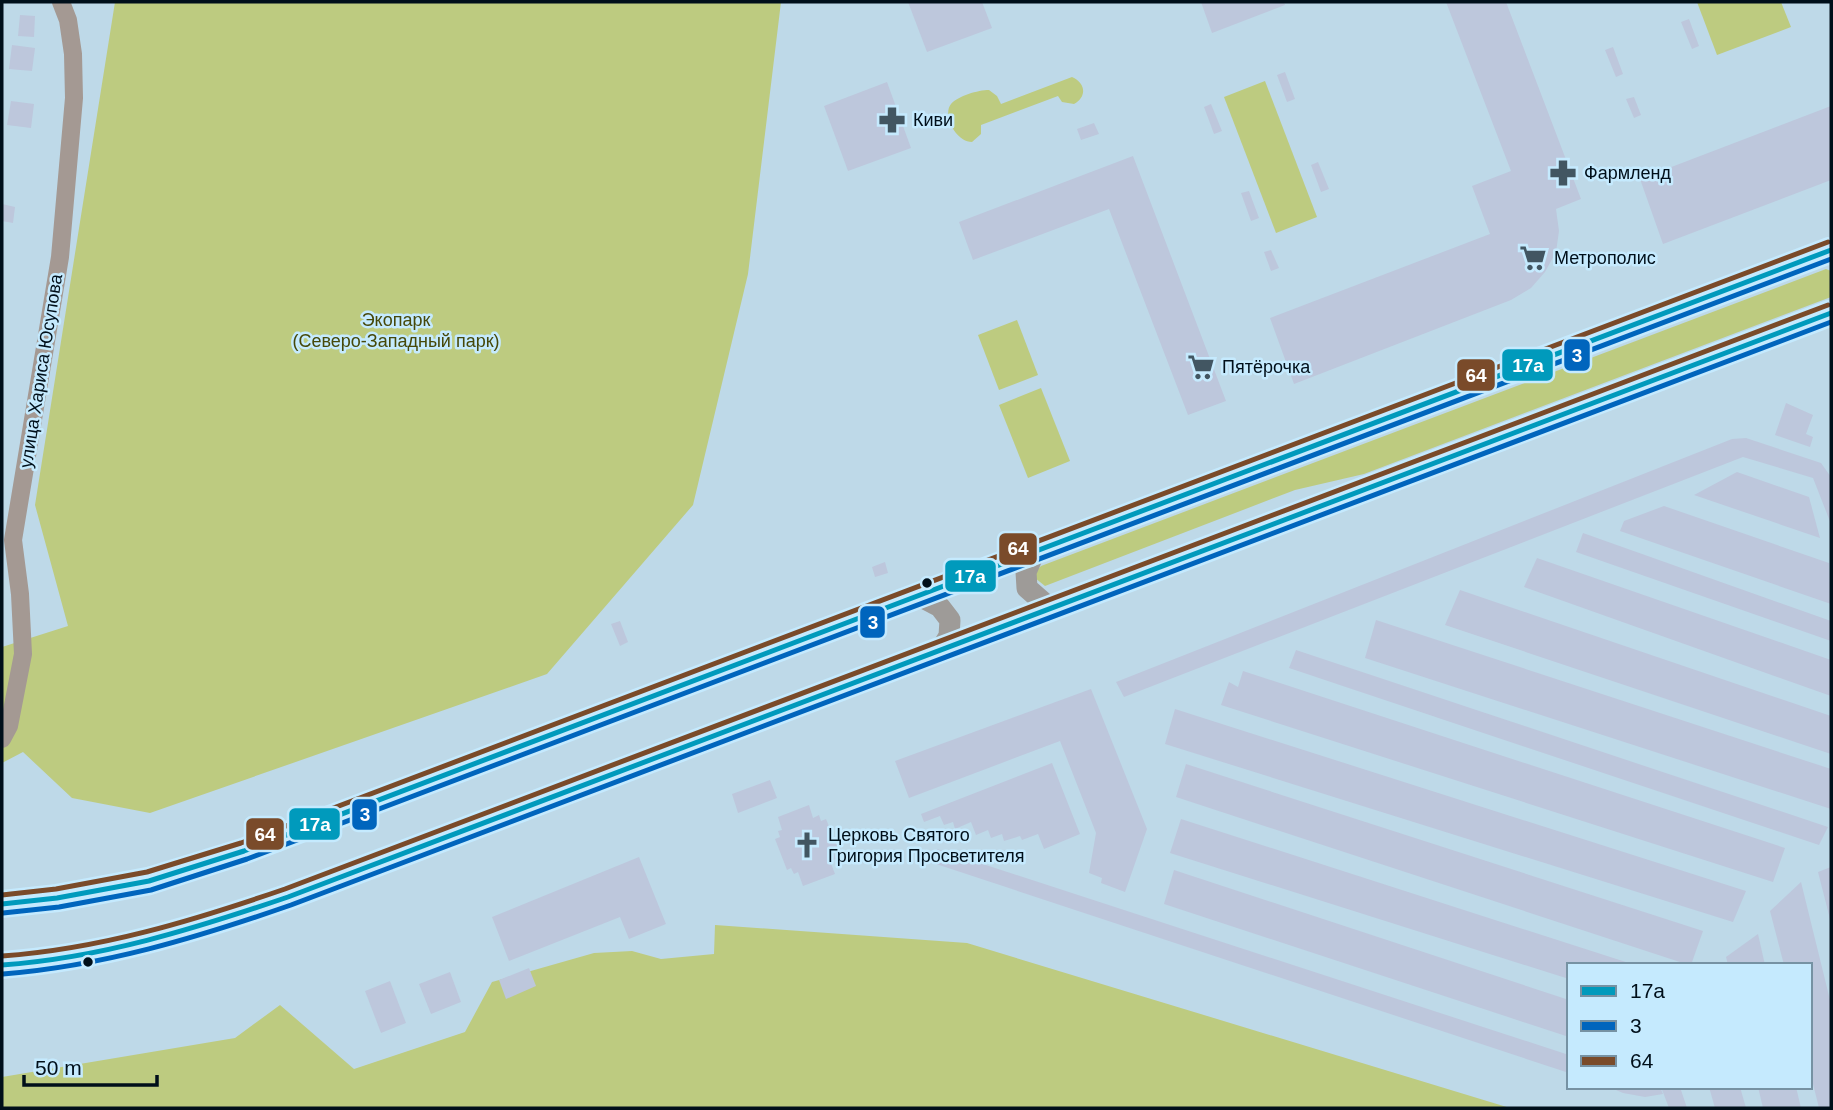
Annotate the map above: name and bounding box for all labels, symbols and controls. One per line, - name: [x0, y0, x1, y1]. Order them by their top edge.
- pharmacy icon: Киви: [877, 105, 907, 135]
- place label: Киви: [913, 110, 953, 130]
- pharmacy icon: Фармленд: [1548, 158, 1578, 188]
- place label: Фармленд: [1584, 163, 1672, 183]
- supermarket icon: Метрополис: [1518, 243, 1548, 273]
- place label: Метрополис: [1554, 248, 1656, 268]
- street label: улица Хариса Юсупова: [16, 272, 66, 469]
- park label: Экопарк (Северо-Западный парк): [292, 310, 500, 351]
- line badge: 3: [1563, 338, 1591, 372]
- text: 3: [1572, 345, 1582, 366]
- line badge: 17a: [1501, 348, 1554, 382]
- supermarket icon: Пятёрочка: [1186, 352, 1216, 382]
- text: 17a: [1512, 355, 1544, 376]
- place label: Пятёрочка: [1222, 357, 1311, 377]
- line badge: 64: [1456, 358, 1496, 392]
- text: 64: [1465, 365, 1487, 386]
- line badge: 64: [998, 532, 1038, 566]
- text: 64: [1007, 538, 1029, 559]
- line badge: 17a: [944, 559, 997, 593]
- text: 17a: [954, 566, 986, 587]
- unlabelled marker: [920, 576, 934, 590]
- line badge: 3: [859, 605, 886, 639]
- text: 3: [868, 612, 878, 633]
- line badge: 3: [351, 798, 378, 831]
- text: 3: [360, 804, 370, 825]
- line badge: 17a: [288, 807, 341, 841]
- text: 17a: [299, 814, 331, 835]
- line badge: 64: [245, 817, 285, 851]
- text: 64: [254, 824, 276, 845]
- place label: Церковь Святого Григория Просветителя: [828, 825, 1025, 866]
- church icon: Церковь Святого Григория Просветителя: [792, 830, 822, 860]
- unlabelled marker: [81, 955, 95, 969]
- legend: [1567, 963, 1812, 1089]
- text: 17a: [1630, 979, 1665, 1002]
- text: 3: [1630, 1014, 1642, 1037]
- scale bar: [24, 1044, 158, 1088]
- text: 64: [1630, 1049, 1654, 1072]
- text: 50 m: [35, 1056, 82, 1079]

